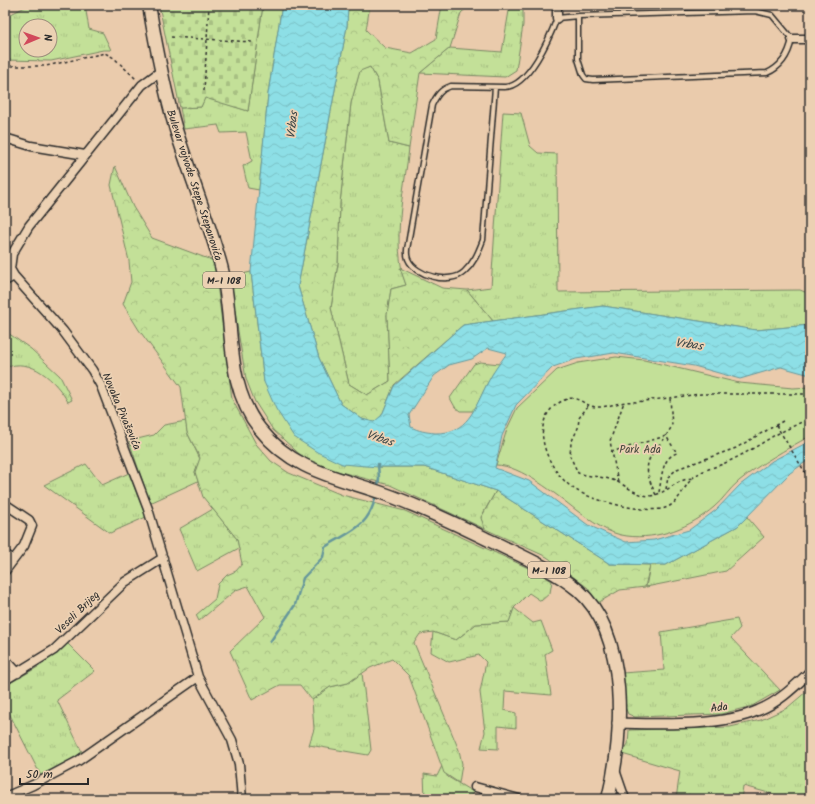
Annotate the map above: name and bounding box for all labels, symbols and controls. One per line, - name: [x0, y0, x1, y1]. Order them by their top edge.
- north arrow: [18, 18, 58, 58]
- text: N: [38, 34, 56, 42]
- street label: Bulevar vojvode Stepe Stepanovića: [161, 107, 227, 263]
- water label: Vrbas: [282, 109, 304, 140]
- road number: M-I 108: [203, 272, 245, 288]
- water label: Vrbas: [674, 333, 706, 356]
- street label: Novaka Pivaševića: [97, 370, 145, 453]
- water label: Vrbas: [364, 425, 398, 452]
- park label: Park Ada: [619, 441, 661, 459]
- road number: M-I 108: [528, 562, 570, 578]
- street label: Veseli Brijeg: [51, 587, 104, 639]
- street label: Ada: [709, 698, 729, 718]
- scale bar: [20, 760, 88, 786]
- text: 50 m: [26, 765, 53, 784]

